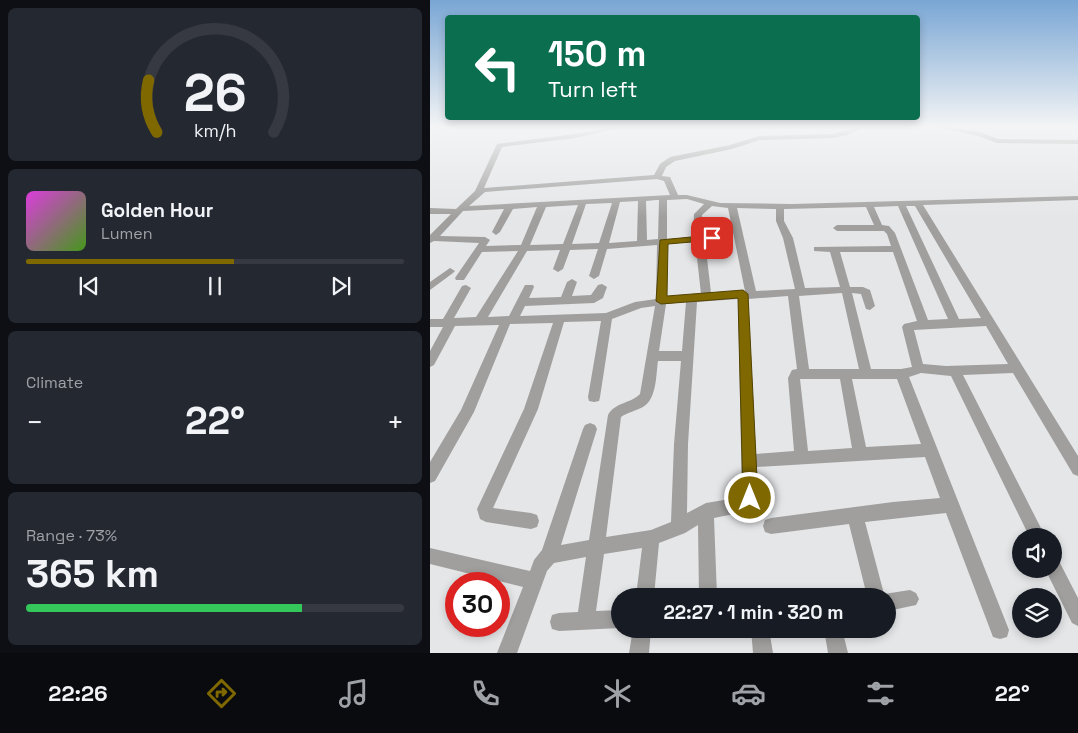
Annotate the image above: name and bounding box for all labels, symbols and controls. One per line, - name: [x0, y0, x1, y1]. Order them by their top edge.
- text: 150 m: [548, 32, 646, 76]
- icon: left: [465, 35, 530, 100]
- text: 26: [183, 60, 247, 126]
- text: Turn left: [548, 75, 638, 103]
- text: km/h: [194, 119, 236, 142]
- text: Golden Hour: [101, 198, 213, 223]
- pin: [691, 217, 733, 259]
- text: Lumen: [101, 223, 153, 244]
- icon: arrive: [698, 224, 726, 252]
- icon: previous: [75, 272, 103, 300]
- icon: pause: [201, 272, 229, 300]
- icon: next: [327, 272, 355, 300]
- text: Climate: [26, 372, 83, 393]
- text: 22°: [185, 397, 245, 445]
- text: −: [26, 404, 43, 440]
- text: +: [387, 404, 404, 440]
- position arrow: [723, 471, 775, 523]
- text: Range · 73%: [26, 525, 117, 546]
- map controls: [1012, 528, 1062, 638]
- button: sound: [1012, 528, 1062, 578]
- text: 365 km: [26, 550, 159, 598]
- speed limit sign: 30: [445, 572, 510, 637]
- button: layers: [1012, 588, 1062, 638]
- text: 22:27 · 1 min · 320 m: [663, 600, 844, 625]
- icon: directions: [204, 676, 239, 711]
- icon: music: [336, 676, 371, 711]
- icon: phone: [468, 676, 503, 711]
- icon: climate: [600, 676, 635, 711]
- icon: car: [731, 676, 766, 711]
- icon: filters: [863, 676, 898, 711]
- text: 22:26: [48, 679, 108, 707]
- text: 22°: [995, 679, 1030, 707]

